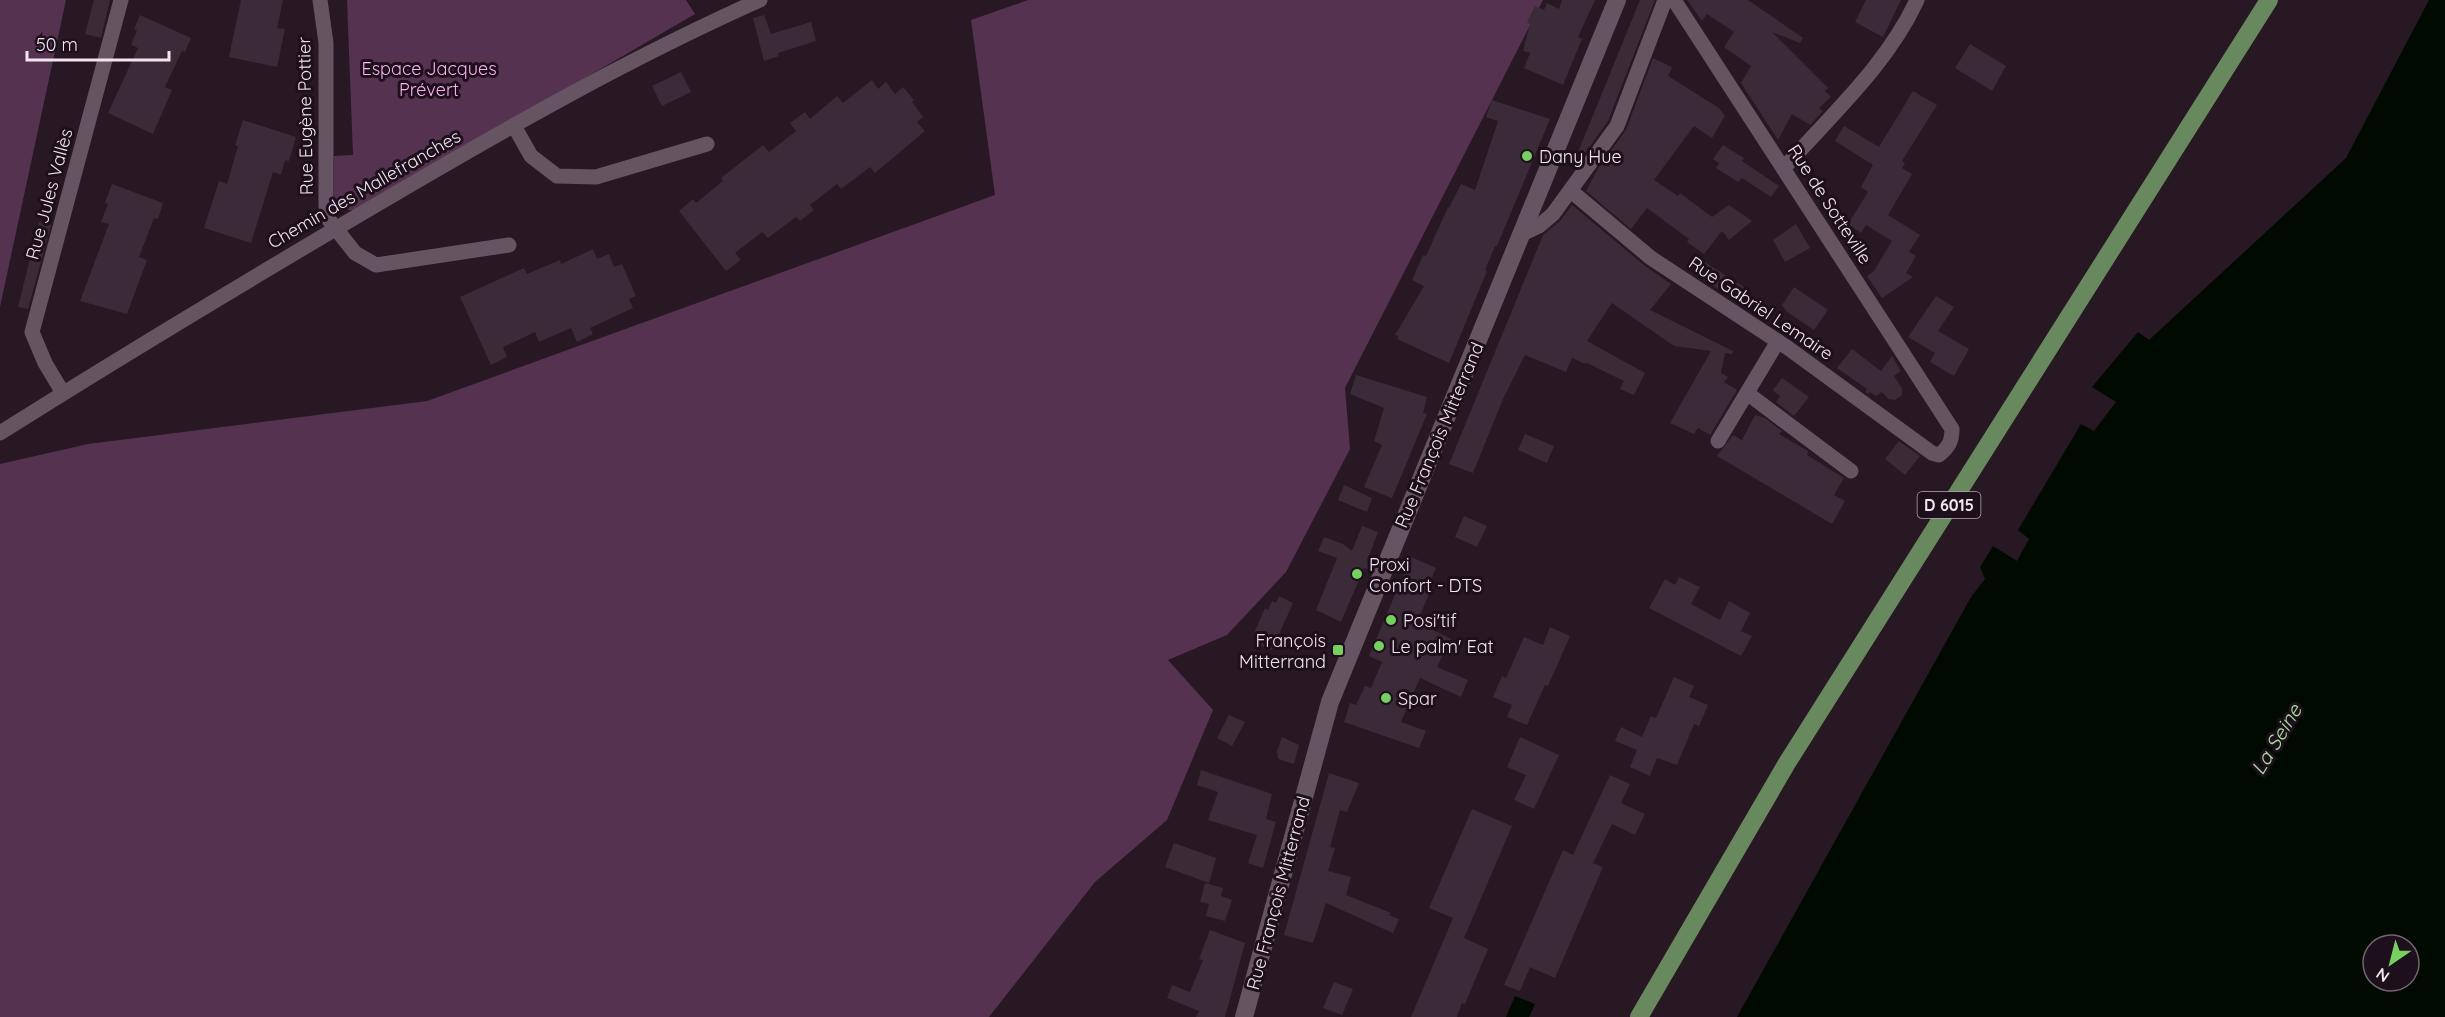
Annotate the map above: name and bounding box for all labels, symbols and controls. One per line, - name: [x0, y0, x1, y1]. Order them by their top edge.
- scale bar: [27, 24, 170, 62]
- text: 50 m: [36, 33, 78, 56]
- street label: Rue Eugène Pottier: [292, 37, 318, 195]
- park label: Espace Jacques Prévert: [361, 57, 497, 101]
- street label: Chemin des Mallefranches: [263, 124, 465, 254]
- street label: Rue Jules Vallès: [20, 126, 78, 262]
- street label: Rue de Sotteville: [1783, 140, 1877, 268]
- place label: Dany Hue: [1539, 145, 1622, 168]
- marker: Dany Hue: [1520, 149, 1534, 163]
- street label: Rue Gabriel Lemaire: [1684, 251, 1838, 365]
- street label: Rue François Mitterrand: [1389, 339, 1489, 531]
- road number: D 6015: [1918, 492, 1980, 518]
- place label: Proxi Confort - DTS: [1369, 553, 1482, 597]
- marker: Proxi Confort - DTS: [1350, 567, 1364, 581]
- place label: Posi'tif: [1403, 609, 1457, 632]
- marker: Posi'tif: [1384, 613, 1398, 627]
- place label: François Mitterrand: [1239, 629, 1326, 673]
- place label: Le palm' Eat: [1391, 635, 1494, 658]
- marker: Le palm' Eat: [1372, 639, 1386, 653]
- marker: François Mitterrand: [1331, 643, 1345, 657]
- place label: Spar: [1398, 687, 1437, 710]
- marker: Spar: [1379, 691, 1393, 705]
- water label: La Seine: [2245, 699, 2307, 779]
- street label: Rue François Mitterrand: [1241, 794, 1315, 992]
- north arrow: [2361, 933, 2421, 993]
- text: N: [2372, 964, 2393, 987]

